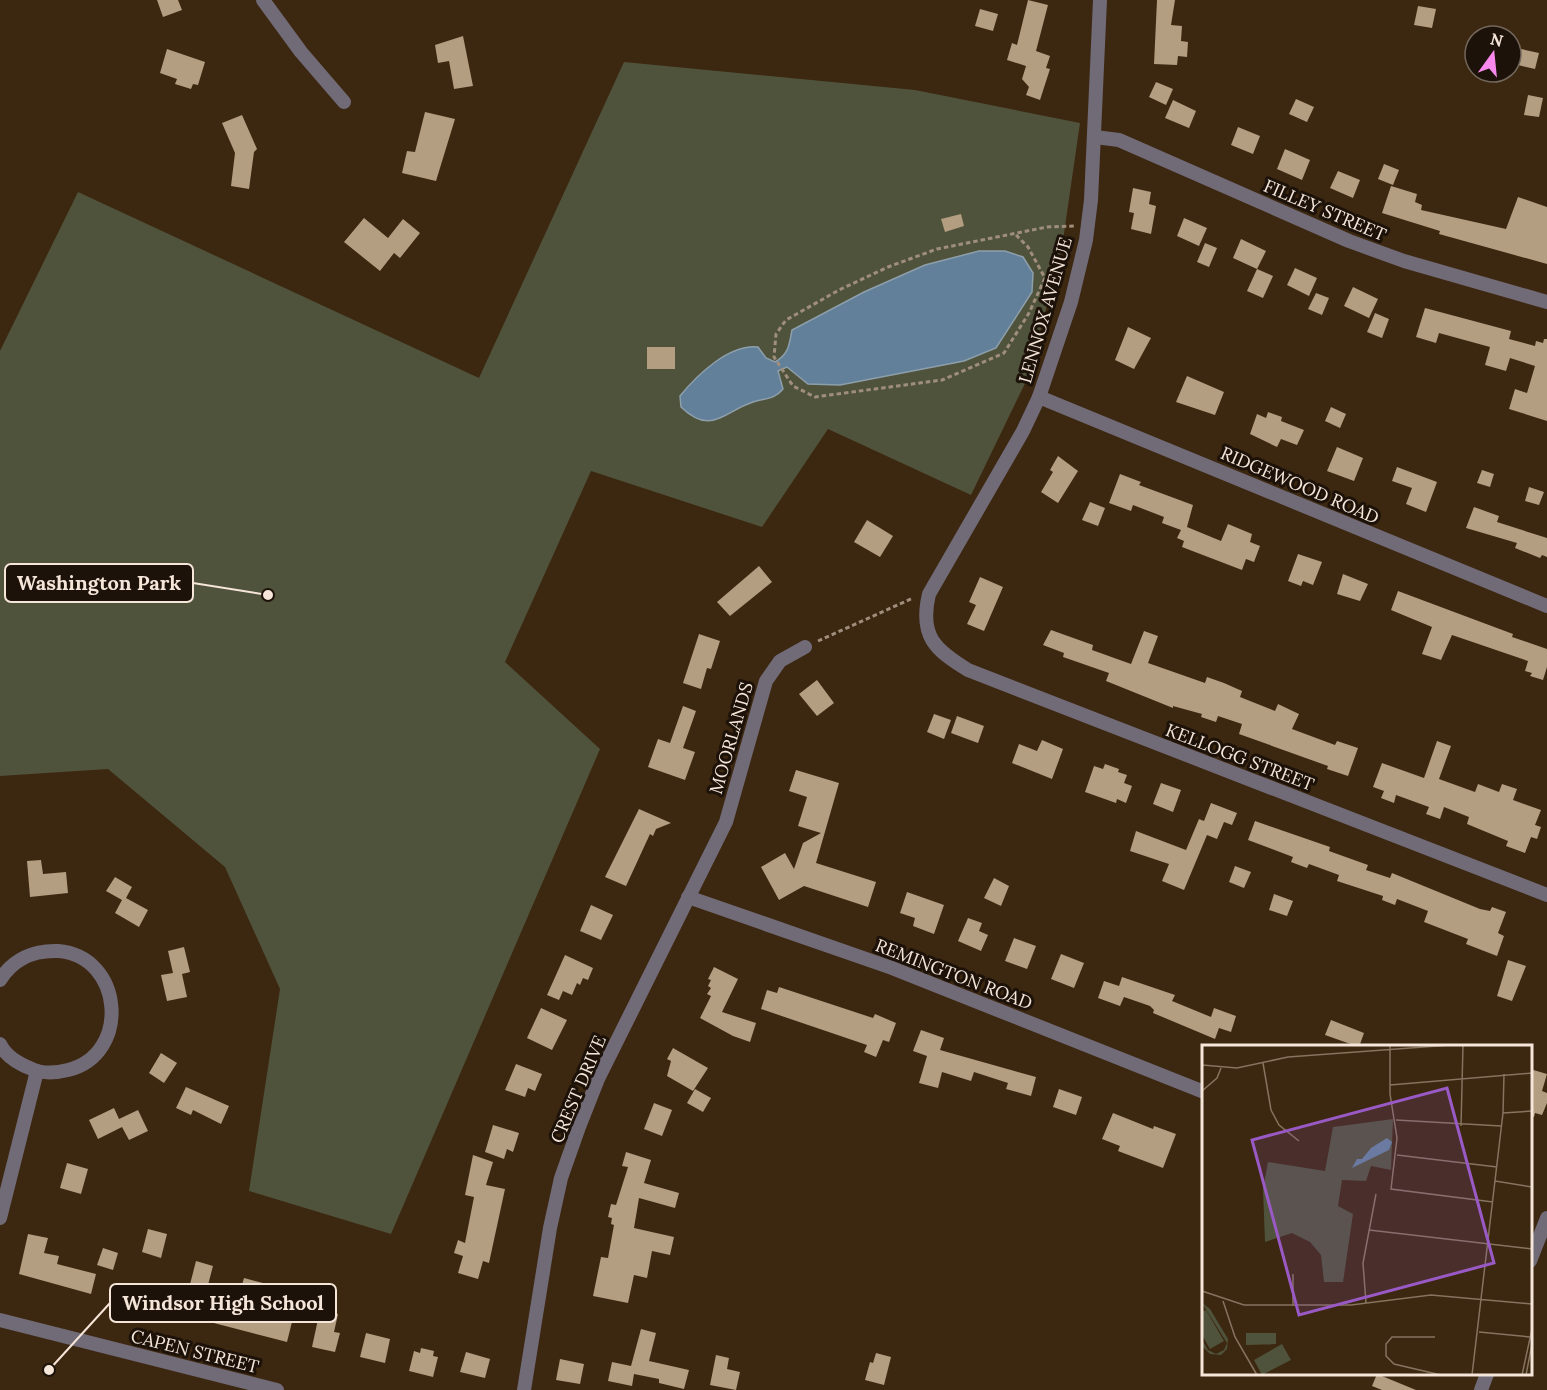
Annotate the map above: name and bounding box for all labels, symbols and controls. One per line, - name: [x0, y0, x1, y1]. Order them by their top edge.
- north arrow: [1463, 24, 1523, 84]
- text: N: [1488, 28, 1505, 51]
- street label: FILLEY STREET: [1260, 174, 1390, 246]
- street label: LENNOX AVENUE: [1013, 234, 1077, 386]
- street label: RIDGEWOOD ROAD: [1217, 441, 1383, 529]
- callout: Washington Park: [5, 564, 193, 602]
- text: Washington Park: [17, 570, 181, 595]
- street label: MOORLANDS: [704, 679, 758, 797]
- street label: KELLOGG STREET: [1163, 718, 1318, 796]
- street label: REMINGTON ROAD: [872, 933, 1036, 1015]
- street label: CREST DRIVE: [545, 1032, 611, 1146]
- inset map: [1202, 1045, 1532, 1375]
- callout: Windsor High School: [110, 1284, 336, 1322]
- text: Windsor High School: [122, 1290, 324, 1315]
- street label: CAPEN STREET: [129, 1324, 262, 1378]

